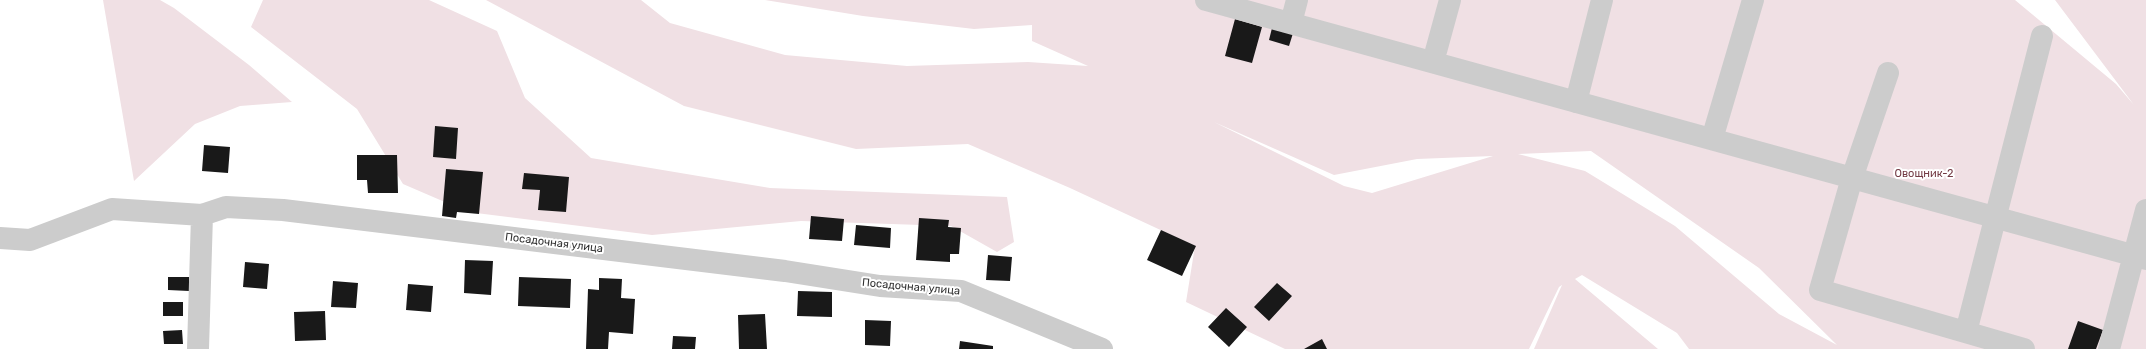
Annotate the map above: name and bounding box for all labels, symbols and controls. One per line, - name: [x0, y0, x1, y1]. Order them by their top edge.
- park label: Овощник-2: [1894, 167, 1954, 181]
- street label: Посадочная улица: [504, 230, 604, 256]
- street label: Посадочная улица: [861, 276, 961, 298]

